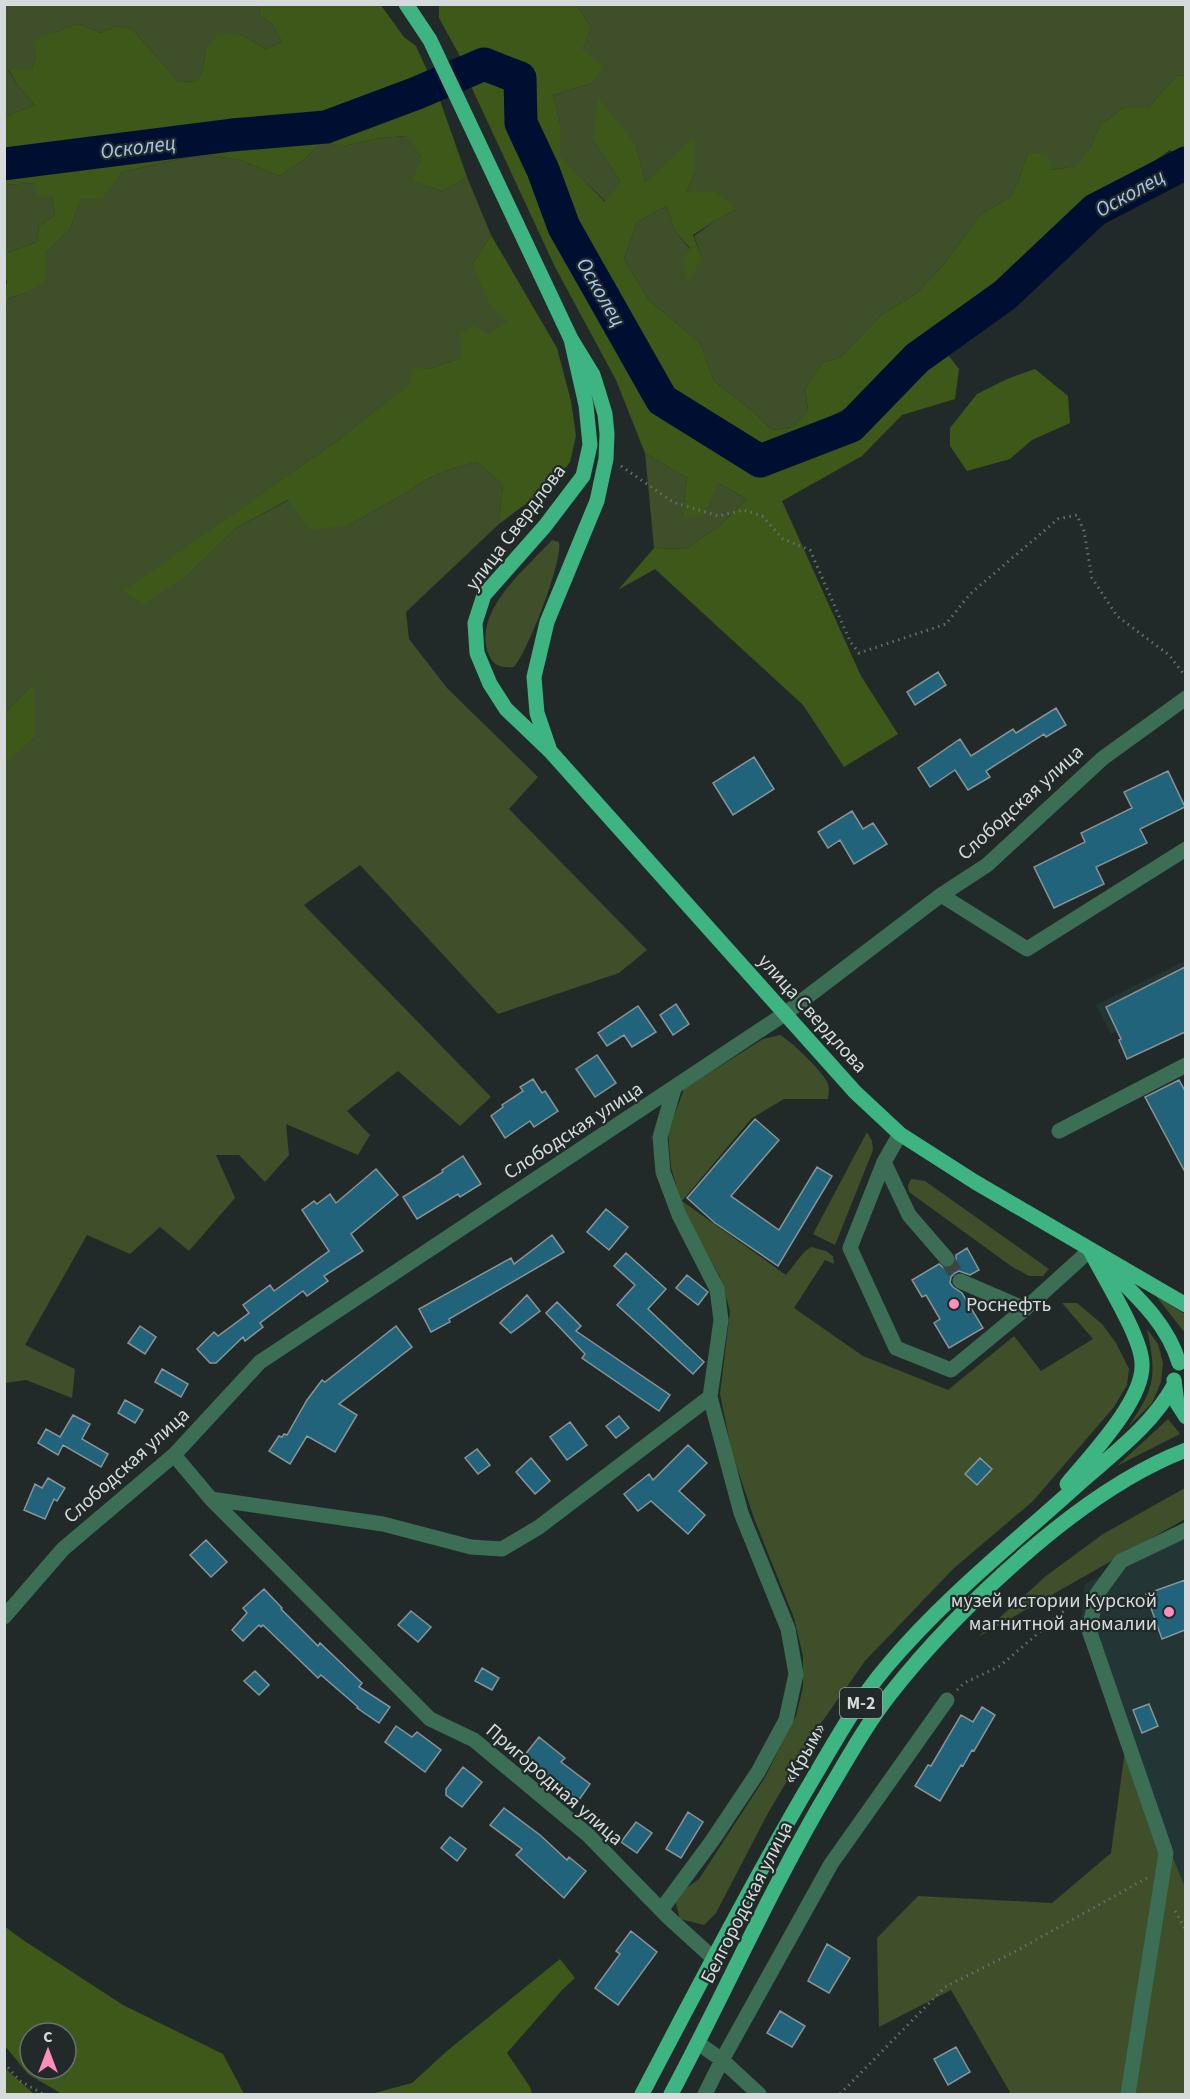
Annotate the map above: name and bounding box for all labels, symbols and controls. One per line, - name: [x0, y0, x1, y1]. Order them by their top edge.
- water label: Осколец: [99, 128, 177, 166]
- water label: Осколец: [1090, 162, 1170, 224]
- water label: Осколец: [569, 252, 633, 332]
- street label: улица Свердлова: [459, 459, 573, 597]
- street label: Слободская улица: [952, 739, 1090, 867]
- street label: улица Свердлова: [751, 948, 873, 1079]
- street label: Слободская улица: [498, 1075, 649, 1186]
- place label: Роснефть: [966, 1291, 1051, 1319]
- marker: Роснефть: [947, 1297, 961, 1311]
- street label: Слободская улица: [58, 1402, 196, 1530]
- place label: музей истории Курской магнитной аномалии: [951, 1587, 1157, 1638]
- marker: музей истории Курской магнитной аномалии: [1162, 1605, 1176, 1619]
- road number: М-2: [840, 1688, 882, 1718]
- street label: Пригородная улица: [479, 1717, 629, 1852]
- street label: «Крым»: [776, 1718, 833, 1789]
- street label: Белгородская улица: [694, 1817, 800, 1988]
- north arrow: [18, 2021, 78, 2081]
- text: С: [43, 2026, 53, 2048]

